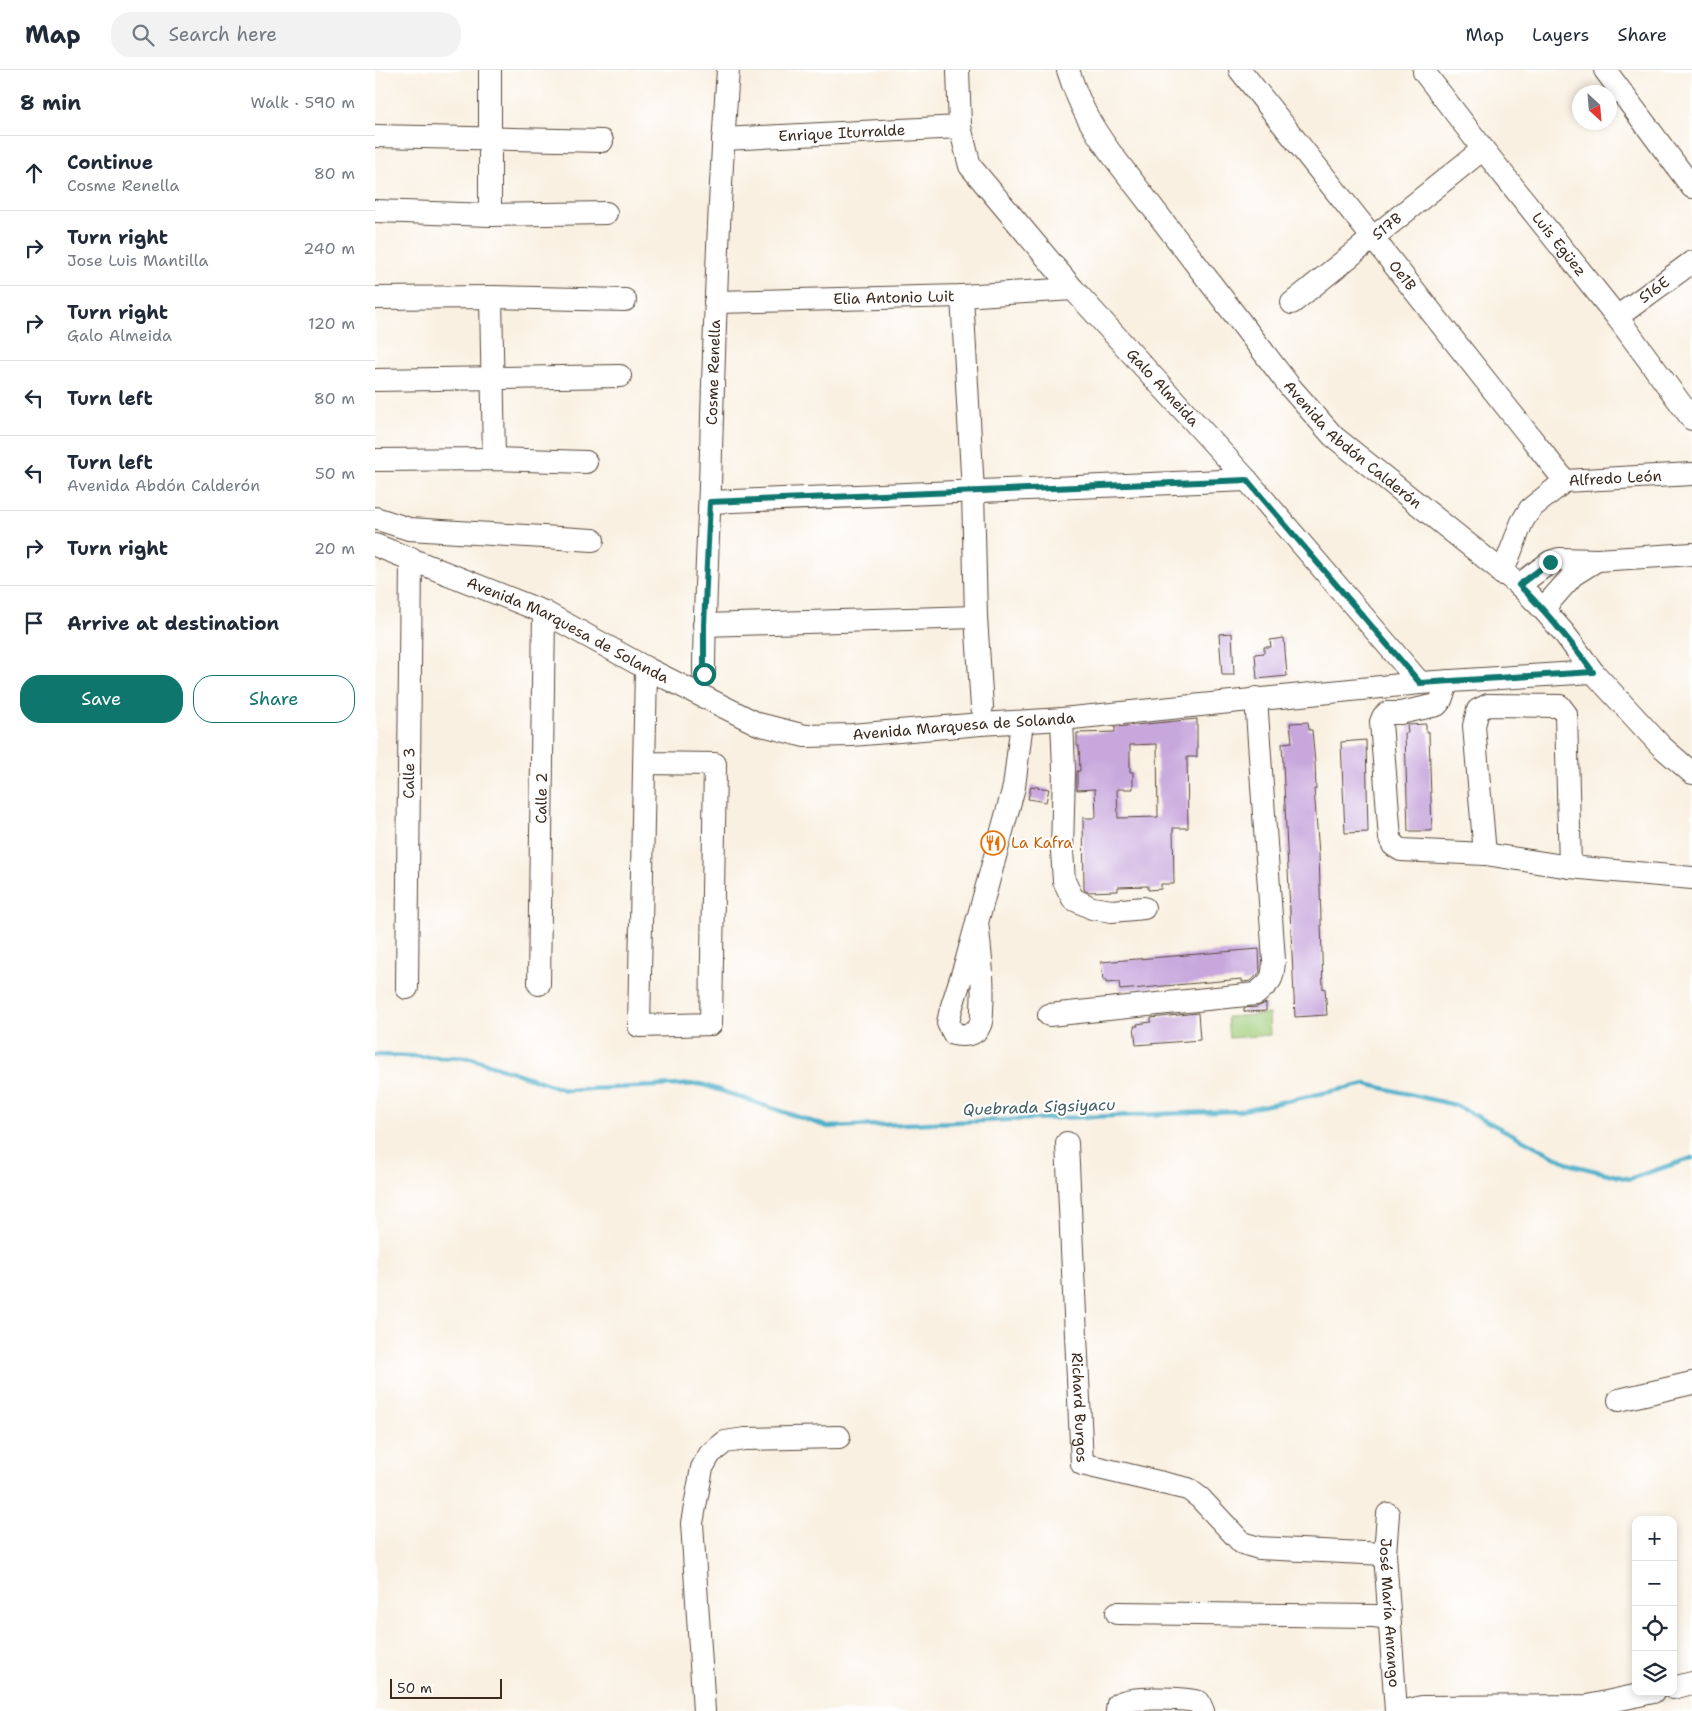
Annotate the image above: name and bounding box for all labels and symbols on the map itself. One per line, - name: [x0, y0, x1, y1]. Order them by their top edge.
- north arrow: [1572, 85, 1617, 130]
- street label: Enrique Iturralde: [778, 120, 906, 146]
- street label: S17B: [1368, 208, 1406, 244]
- street label: Luis Egüez: [1527, 208, 1591, 281]
- street label: Oe1B: [1384, 256, 1421, 295]
- street label: S16E: [1635, 272, 1674, 308]
- street label: Elia Antonio Luit: [833, 286, 955, 309]
- street label: Cosme Renella: [702, 318, 725, 425]
- street label: Galo Almeida: [1122, 344, 1204, 431]
- street label: Avenida Abdón Calderón: [1279, 377, 1426, 513]
- street label: Alfredo León: [1568, 466, 1662, 491]
- route end: [1539, 551, 1562, 574]
- street label: Avenida Marquesa de Solanda: [464, 572, 673, 688]
- route start: [693, 663, 716, 686]
- street label: Avenida Marquesa de Solanda: [852, 708, 1077, 745]
- street label: Calle 3: [399, 747, 419, 799]
- street label: Calle 2: [531, 772, 552, 824]
- restaurant icon: La Kafra: [980, 830, 1006, 856]
- place label: La Kafra: [1011, 833, 1073, 853]
- water label: Quebrada Sigsiyacu: [962, 1094, 1116, 1120]
- street label: Richard Burgos: [1067, 1352, 1092, 1463]
- street label: José María Anrango: [1375, 1537, 1404, 1688]
- scale bar: [390, 1676, 503, 1699]

